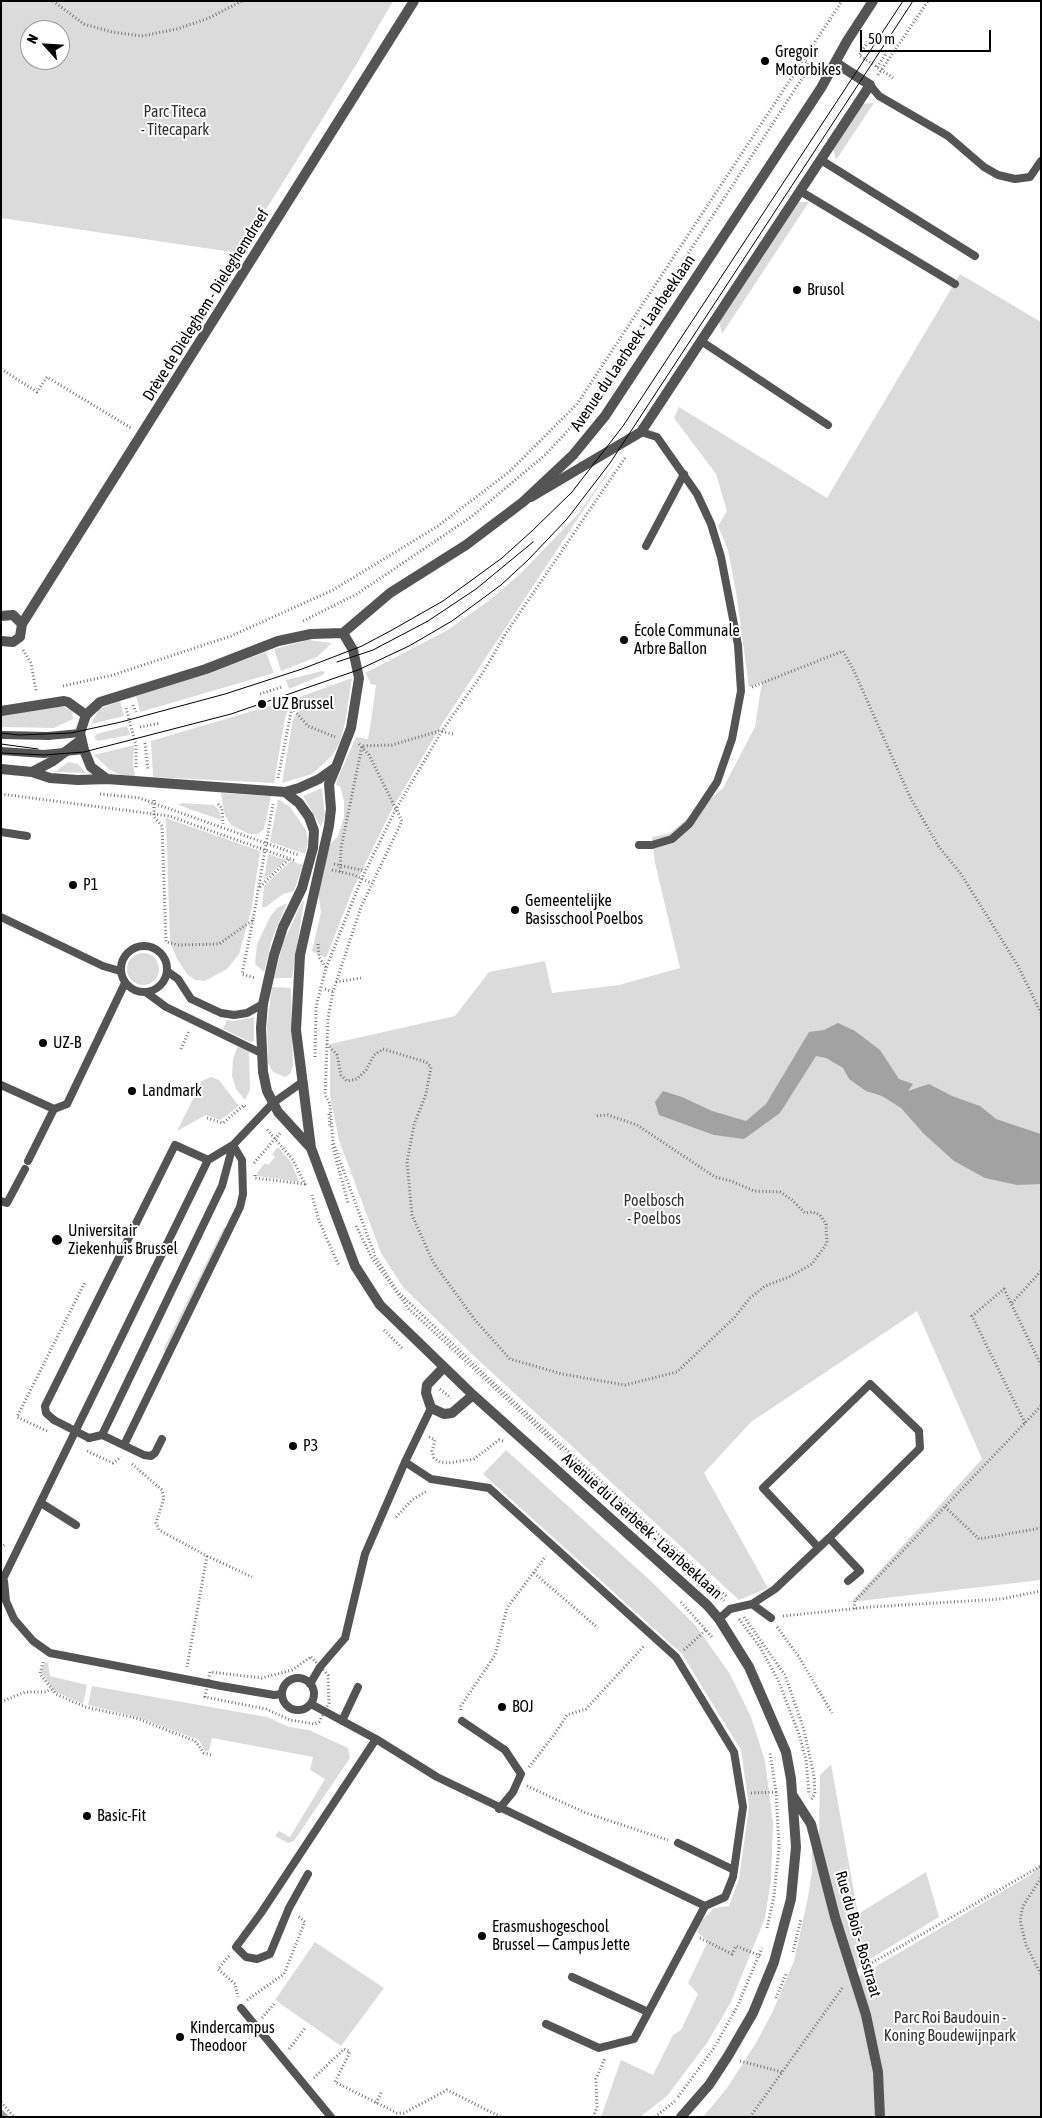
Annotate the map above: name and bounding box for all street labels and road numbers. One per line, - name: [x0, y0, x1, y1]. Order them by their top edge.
- street label: Drève de Dieleghem - Dieleghemdreef: [139, 206, 273, 404]
- street label: Avenue du Laerbeek - Laarbeeklaan: [567, 251, 699, 435]
- street label: Avenue du Laerbeek - Laarbeeklaan: [558, 1449, 726, 1603]
- street label: Rue du Bois - Bosstraat: [831, 1869, 885, 1999]

